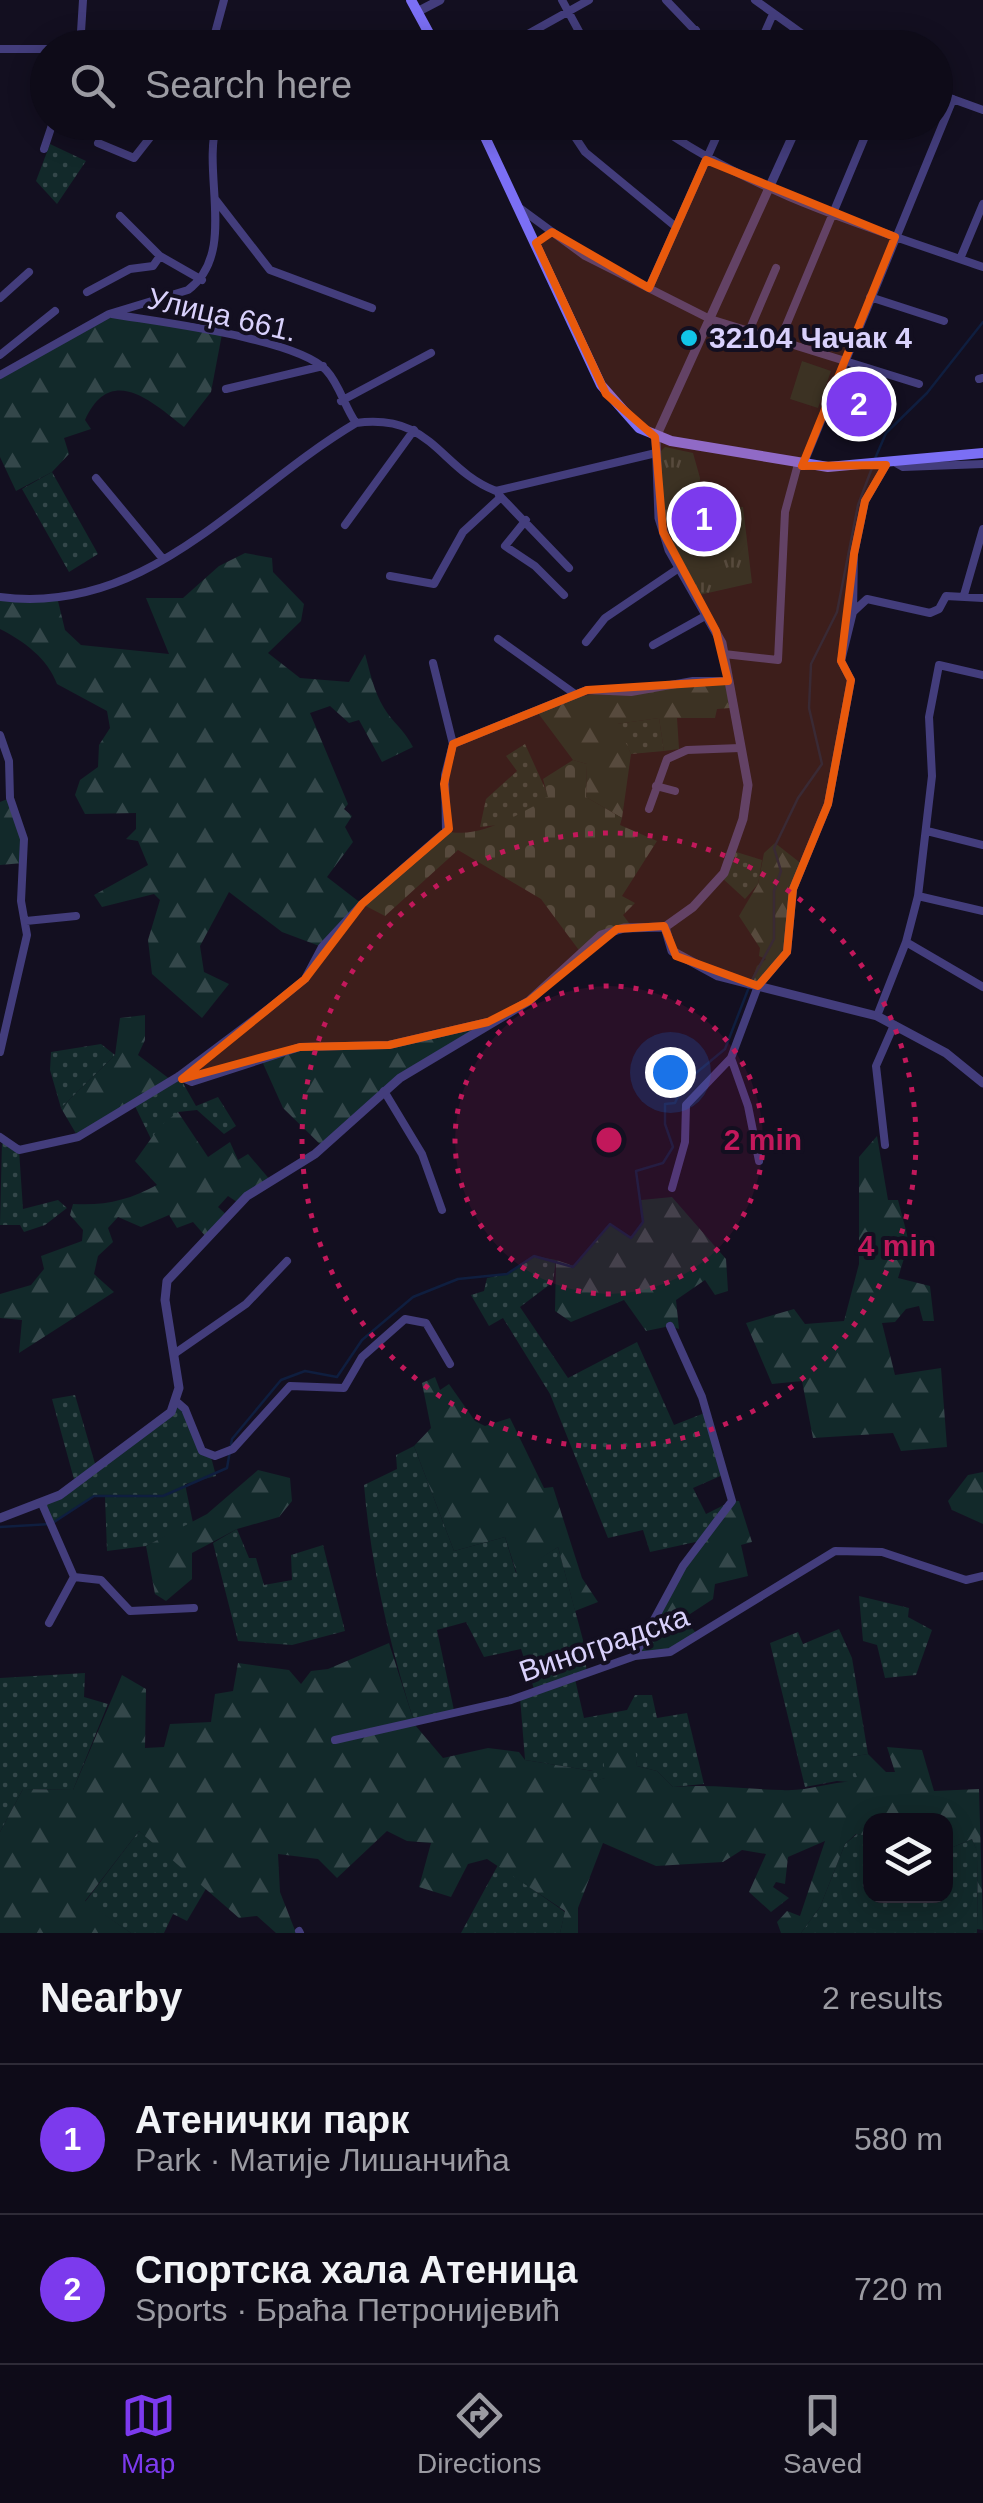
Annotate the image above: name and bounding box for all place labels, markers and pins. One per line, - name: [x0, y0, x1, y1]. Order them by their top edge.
- place label: 32104 Чачак 4: [709, 321, 912, 354]
- marker: 32104 Чачак 4: [678, 327, 700, 349]
- pin: 2: [826, 366, 892, 442]
- pin: 1: [672, 482, 736, 556]
- centre of rings: [591, 1122, 627, 1158]

